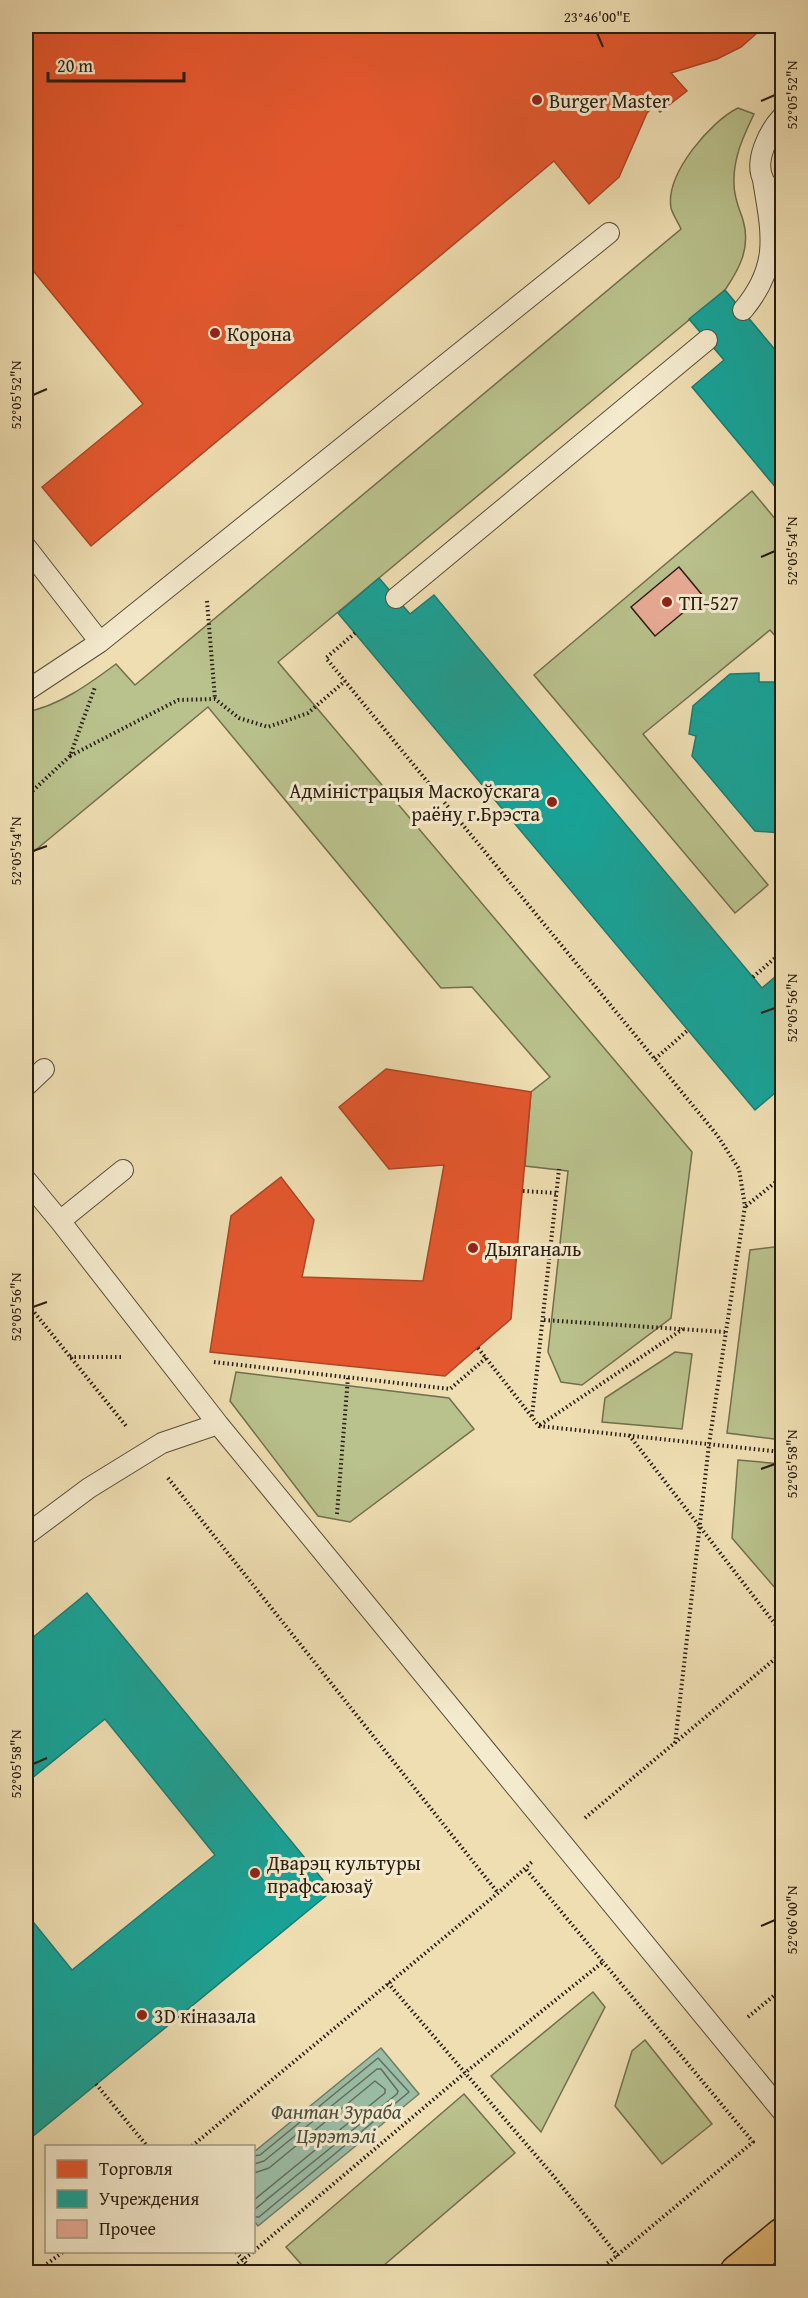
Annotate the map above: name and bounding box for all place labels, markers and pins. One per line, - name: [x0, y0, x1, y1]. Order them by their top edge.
- place label: Burger Master: [549, 86, 670, 115]
- marker: Burger Master: [530, 93, 544, 107]
- place label: Корона: [227, 319, 292, 348]
- marker: Корона: [208, 326, 222, 340]
- place label: ТП-527: [679, 588, 739, 617]
- marker: ТП-527: [660, 595, 674, 609]
- place label: Адміністрацыя Маскоўскага раёну г.Брэста: [289, 776, 540, 828]
- marker: Адміністрацыя Маскоўскага раёну г.Брэста: [545, 795, 559, 809]
- place label: Дыяганаль: [484, 1234, 581, 1263]
- marker: Дыяганаль: [466, 1241, 480, 1255]
- place label: Дварэц культуры прафсаюзаў: [266, 1848, 421, 1900]
- marker: Дварэц культуры прафсаюзаў: [248, 1866, 262, 1880]
- place label: 3D кіназала: [154, 2001, 257, 2030]
- marker: 3D кіназала: [135, 2008, 149, 2022]

